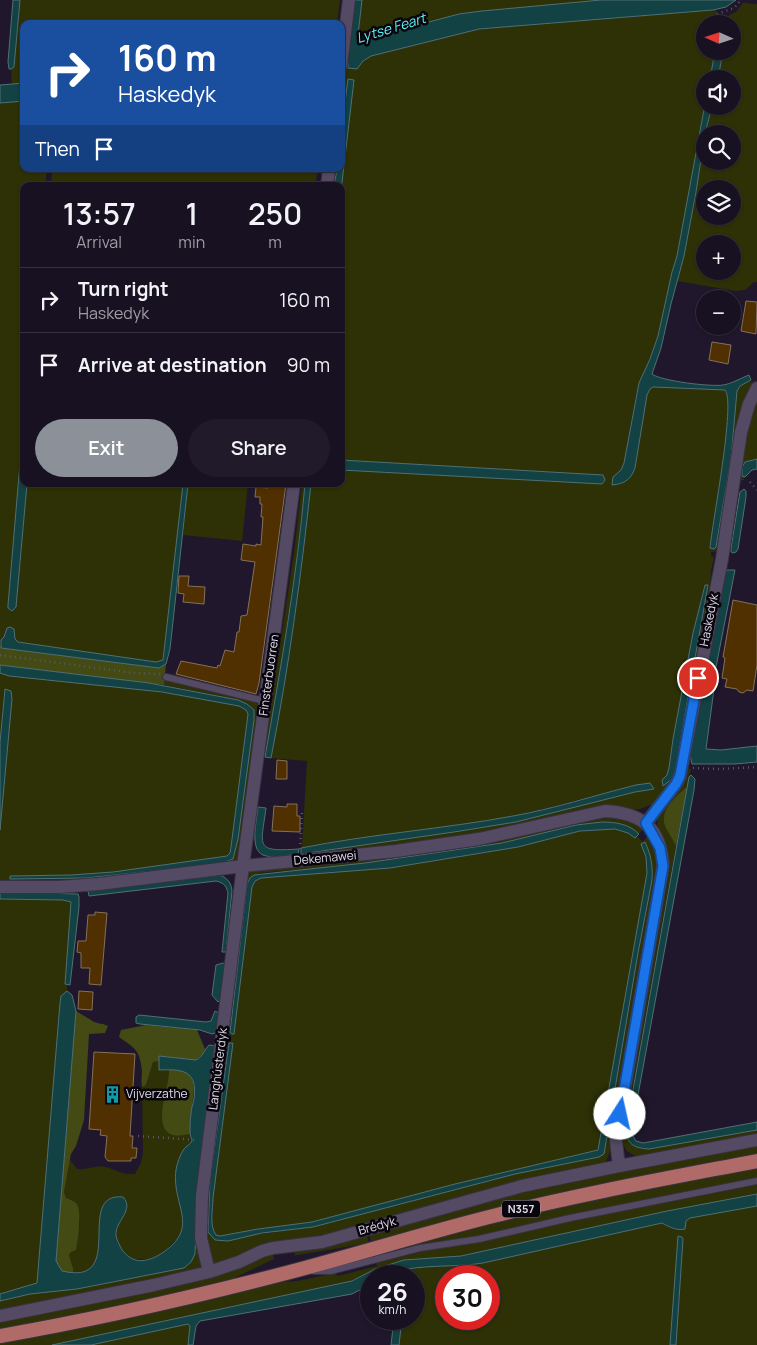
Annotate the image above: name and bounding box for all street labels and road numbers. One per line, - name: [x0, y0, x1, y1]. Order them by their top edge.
- street label: Haskedyk: [695, 591, 722, 648]
- street label: Finsterbuorren: [254, 633, 283, 717]
- street label: Dekemawei: [293, 846, 357, 869]
- street label: Langhústerdyk: [204, 1026, 231, 1111]
- road number: N357: [502, 1200, 540, 1218]
- street label: Brédyk: [356, 1212, 399, 1239]

